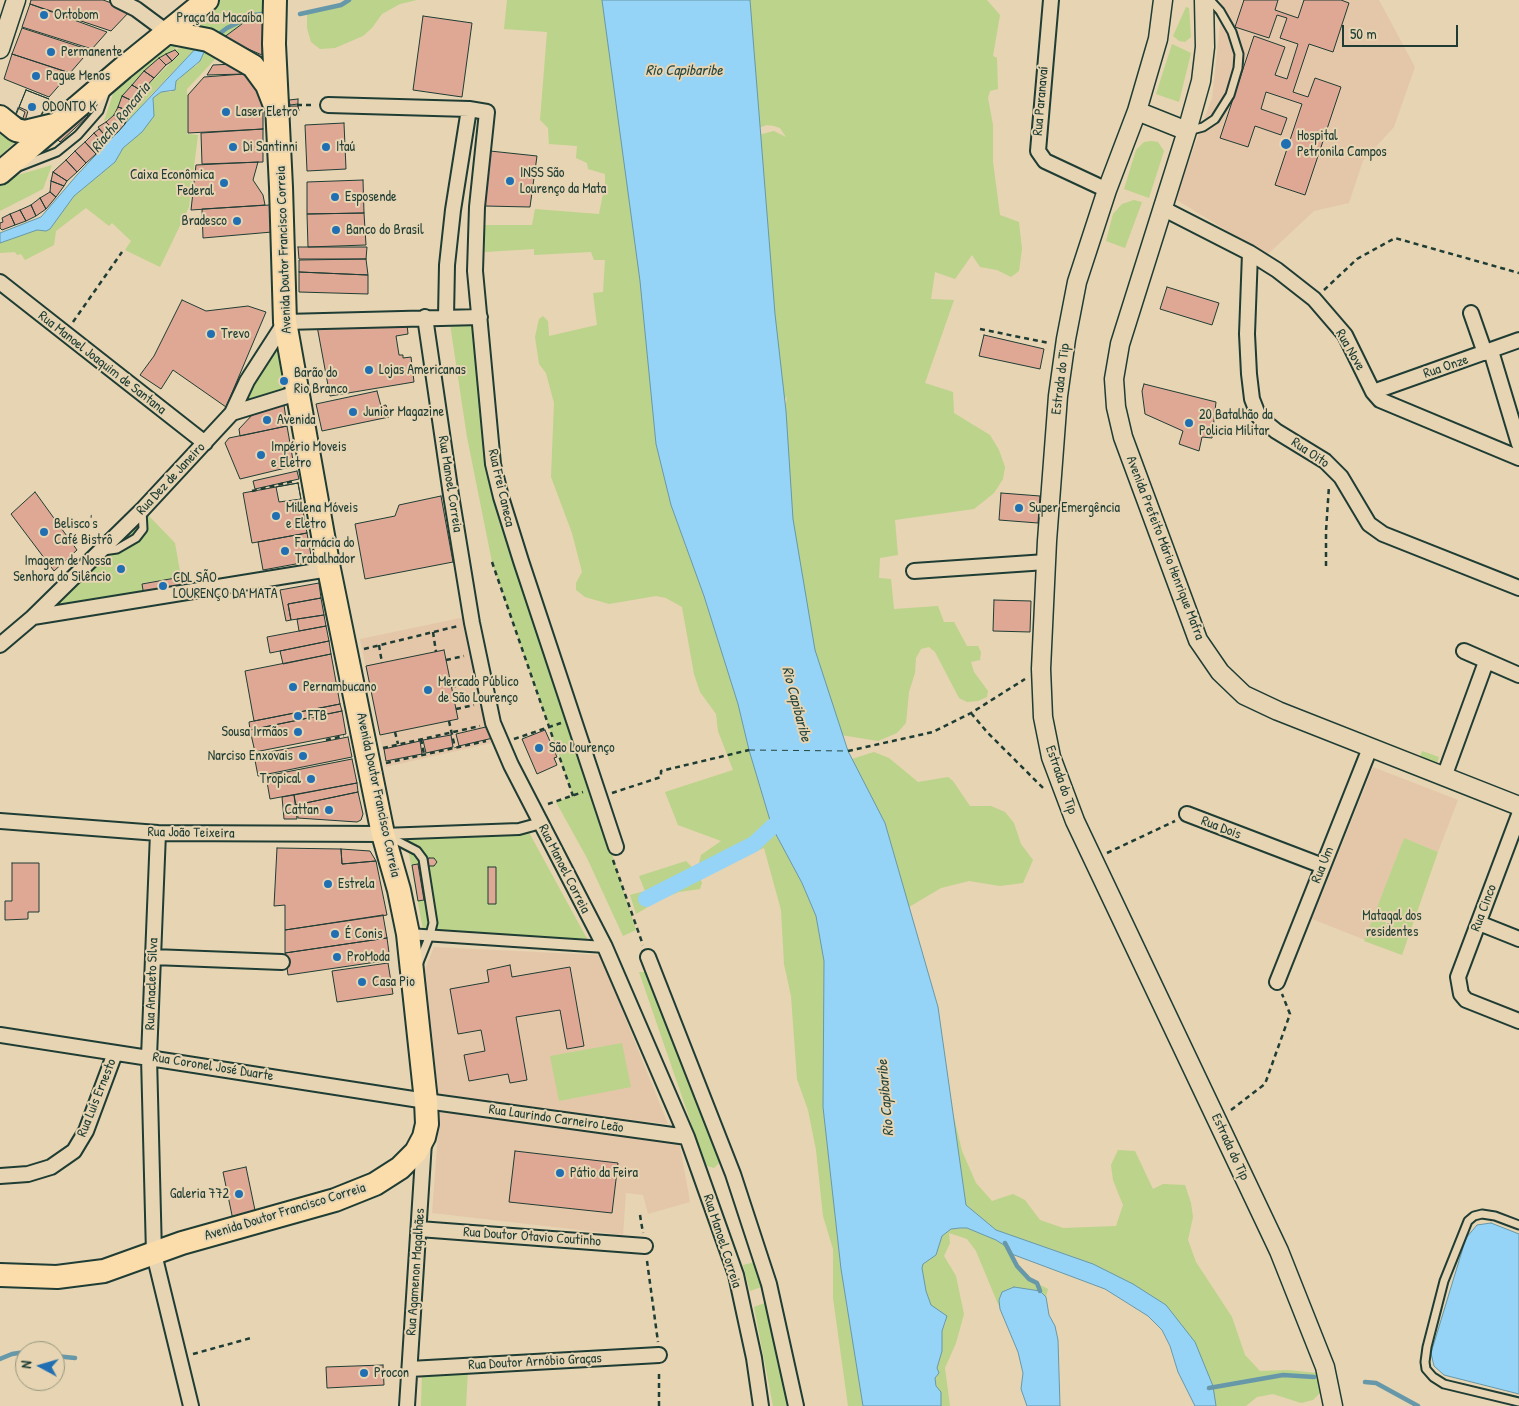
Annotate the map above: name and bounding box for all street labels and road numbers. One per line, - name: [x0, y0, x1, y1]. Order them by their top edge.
- street label: Rua Paranavaí: [1030, 65, 1052, 137]
- street label: Avenida Doutor Francisco Correia: [273, 166, 295, 334]
- street label: Rua Manoel Joaquim de Santana: [35, 308, 169, 418]
- street label: Rua Nove: [1331, 326, 1369, 374]
- street label: Estrada do Tip: [1048, 343, 1074, 415]
- street label: Rua Onze: [1421, 352, 1471, 382]
- street label: Rua Oito: [1288, 434, 1332, 472]
- street label: Rua Manoel Correia: [434, 435, 466, 533]
- street label: Rua Dez de Janeiro: [133, 439, 209, 519]
- street label: Rua Frei Caneca: [484, 448, 518, 528]
- street label: Avenida Prefeito Mário Henrique Mafra: [1122, 454, 1208, 642]
- street label: Avenida Doutor Francisco Correia: [352, 711, 404, 879]
- street label: Estrada do Tip: [1041, 743, 1081, 817]
- street label: Rua Dois: [1199, 813, 1243, 843]
- street label: Rua Manoel Correia: [534, 822, 594, 916]
- street label: Rua João Teixeira: [147, 824, 235, 842]
- street label: Rua Um: [1308, 844, 1338, 886]
- street label: Rua Cinco: [1467, 882, 1501, 934]
- street label: Rua Anacleto Silva: [142, 938, 162, 1030]
- street label: Rua Coronel José Duarte: [151, 1049, 275, 1085]
- street label: Rua Luís Ernesto: [74, 1057, 120, 1139]
- street label: Rua Laurindo Carneiro Leão: [488, 1101, 624, 1137]
- street label: Estrada do Tip: [1207, 1111, 1253, 1183]
- street label: Avenida Doutor Francisco Correia: [202, 1179, 368, 1245]
- street label: Rua Manoel Correia: [699, 1192, 745, 1290]
- street label: Rua Agamenon Magalhães: [403, 1208, 429, 1336]
- street label: Rua Doutor Otavio Coutinho: [463, 1224, 601, 1250]
- street label: Rua Doutor Arnóbio Graças: [468, 1350, 602, 1374]

